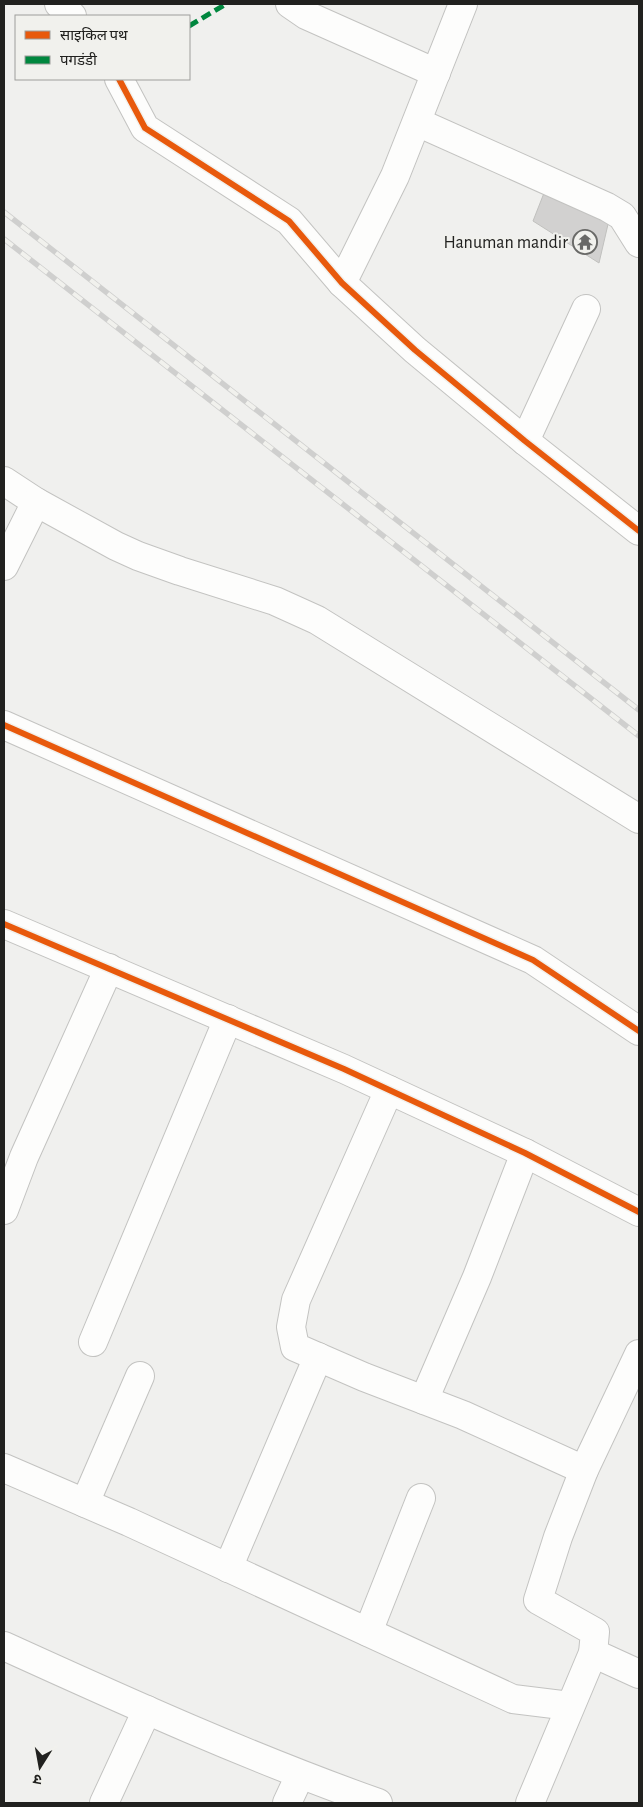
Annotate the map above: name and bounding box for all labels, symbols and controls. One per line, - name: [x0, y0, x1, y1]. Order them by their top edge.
- legend: [15, 15, 190, 80]
- text: साइकिल पथ: [60, 27, 128, 43]
- text: पगडंडी: [60, 52, 98, 68]
- temple icon: Hanuman mandir: [572, 229, 598, 255]
- place label: Hanuman mandir: [444, 234, 568, 252]
- north arrow: [15, 1742, 65, 1792]
- text: उ: [32, 1771, 43, 1786]

